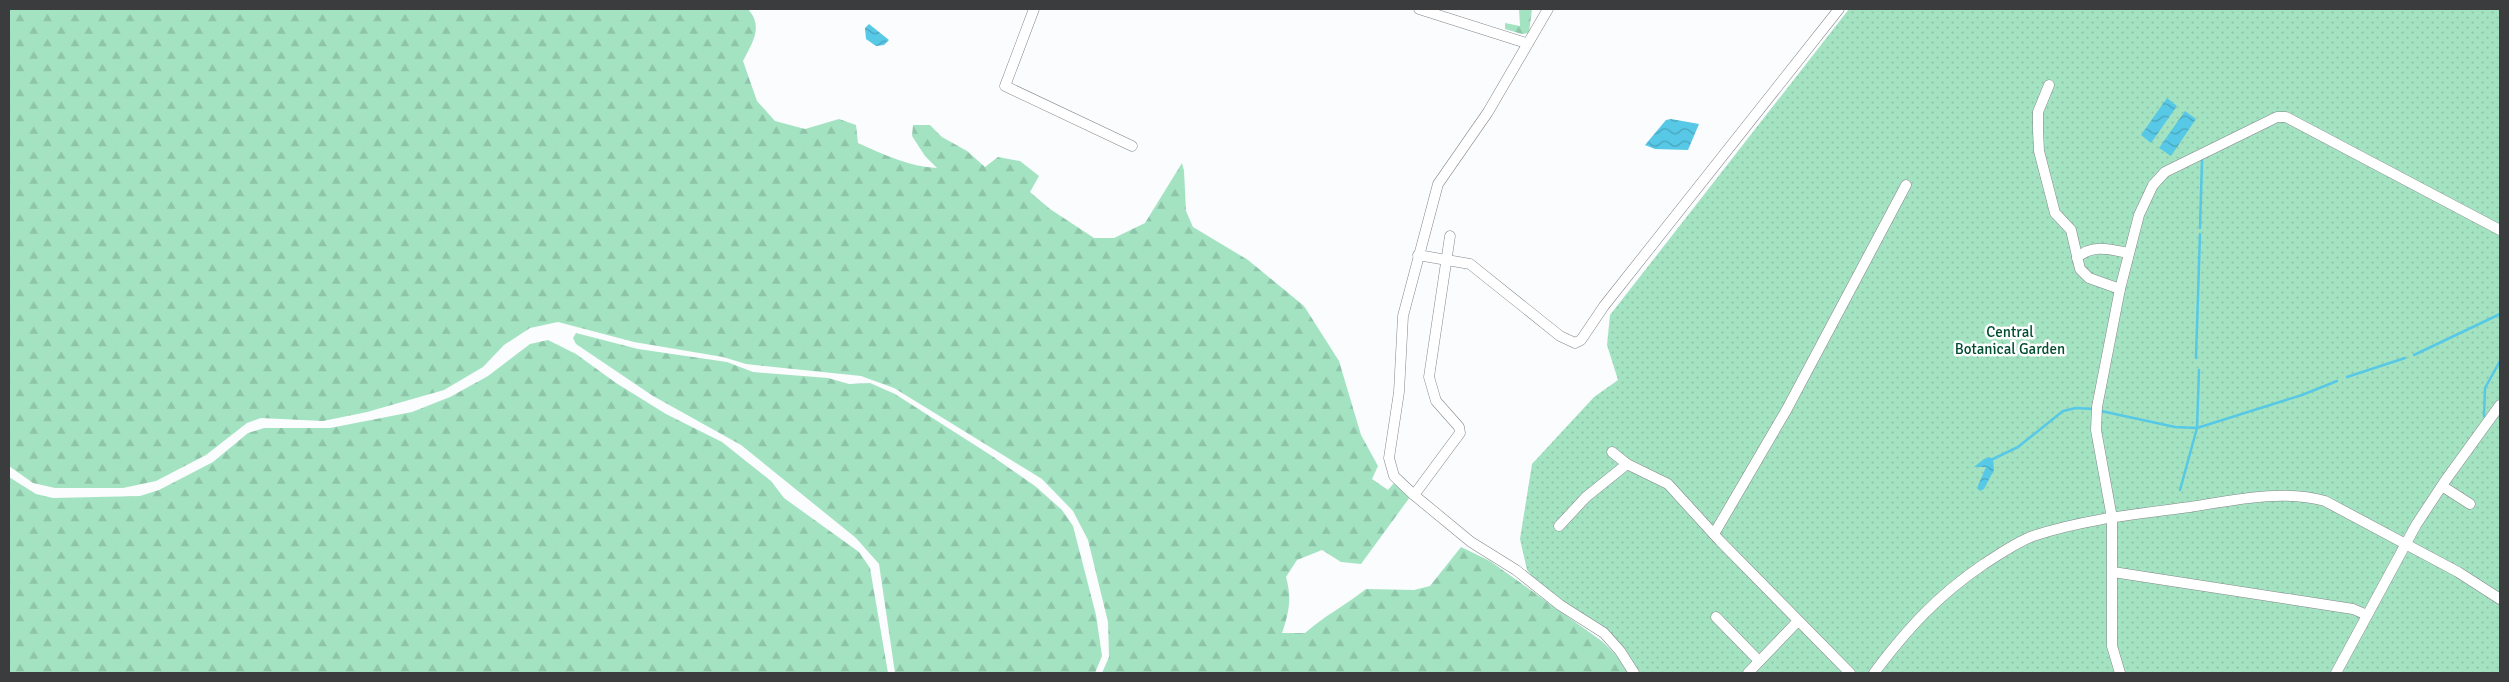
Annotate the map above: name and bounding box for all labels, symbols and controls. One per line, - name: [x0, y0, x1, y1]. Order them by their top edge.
- park label: Central Botanical Garden: [1955, 323, 2065, 358]

